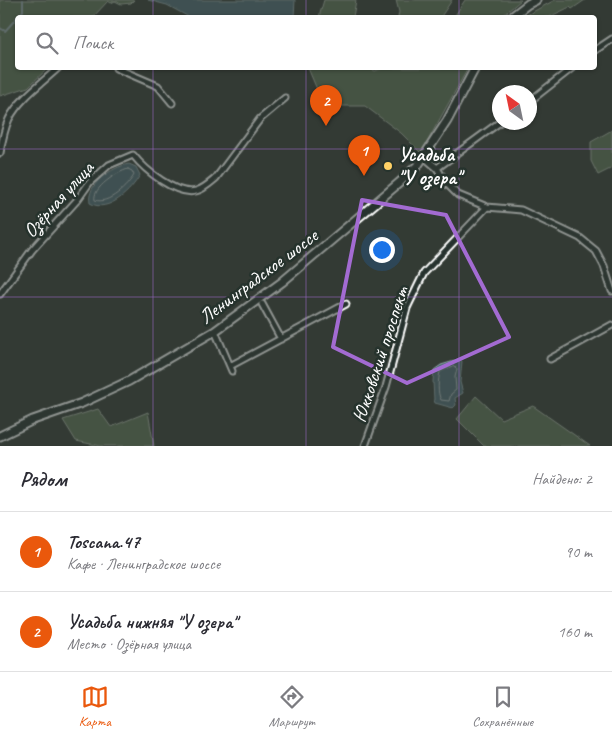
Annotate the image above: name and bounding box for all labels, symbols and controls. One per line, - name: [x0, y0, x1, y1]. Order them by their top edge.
- search box: [15, 15, 597, 70]
- icon: search: [33, 29, 61, 57]
- text: Поиск: [73, 31, 113, 55]
- pin: 2: [310, 85, 342, 126]
- north arrow: [492, 85, 537, 130]
- pin: 1: [348, 135, 380, 176]
- place label: Усадьба "У озера": [398, 142, 465, 191]
- street label: Озёрная улица: [18, 154, 101, 243]
- marker: Усадьба "У озера": [382, 160, 394, 172]
- street label: Ленинградское шоссе: [194, 223, 324, 329]
- your location: [369, 237, 395, 263]
- street label: Юкковский проспект: [347, 282, 414, 425]
- text: Рядом: [20, 466, 67, 492]
- text: Найдено: 2: [532, 469, 592, 489]
- text: Toscana.47: [67, 530, 140, 554]
- text: 1: [32, 542, 40, 562]
- text: 90 m: [565, 542, 592, 562]
- text: Кафе · Ленинградское шоссе: [67, 554, 220, 574]
- text: Усадьба нижняя "У озера": [67, 610, 237, 634]
- text: 2: [32, 622, 40, 642]
- text: 160 m: [558, 622, 592, 642]
- text: Место · Озёрная улица: [67, 634, 191, 654]
- tab: Карта: [79, 683, 111, 730]
- tab: Маршрут: [269, 683, 315, 730]
- tab: Сохранённые: [472, 683, 533, 730]

